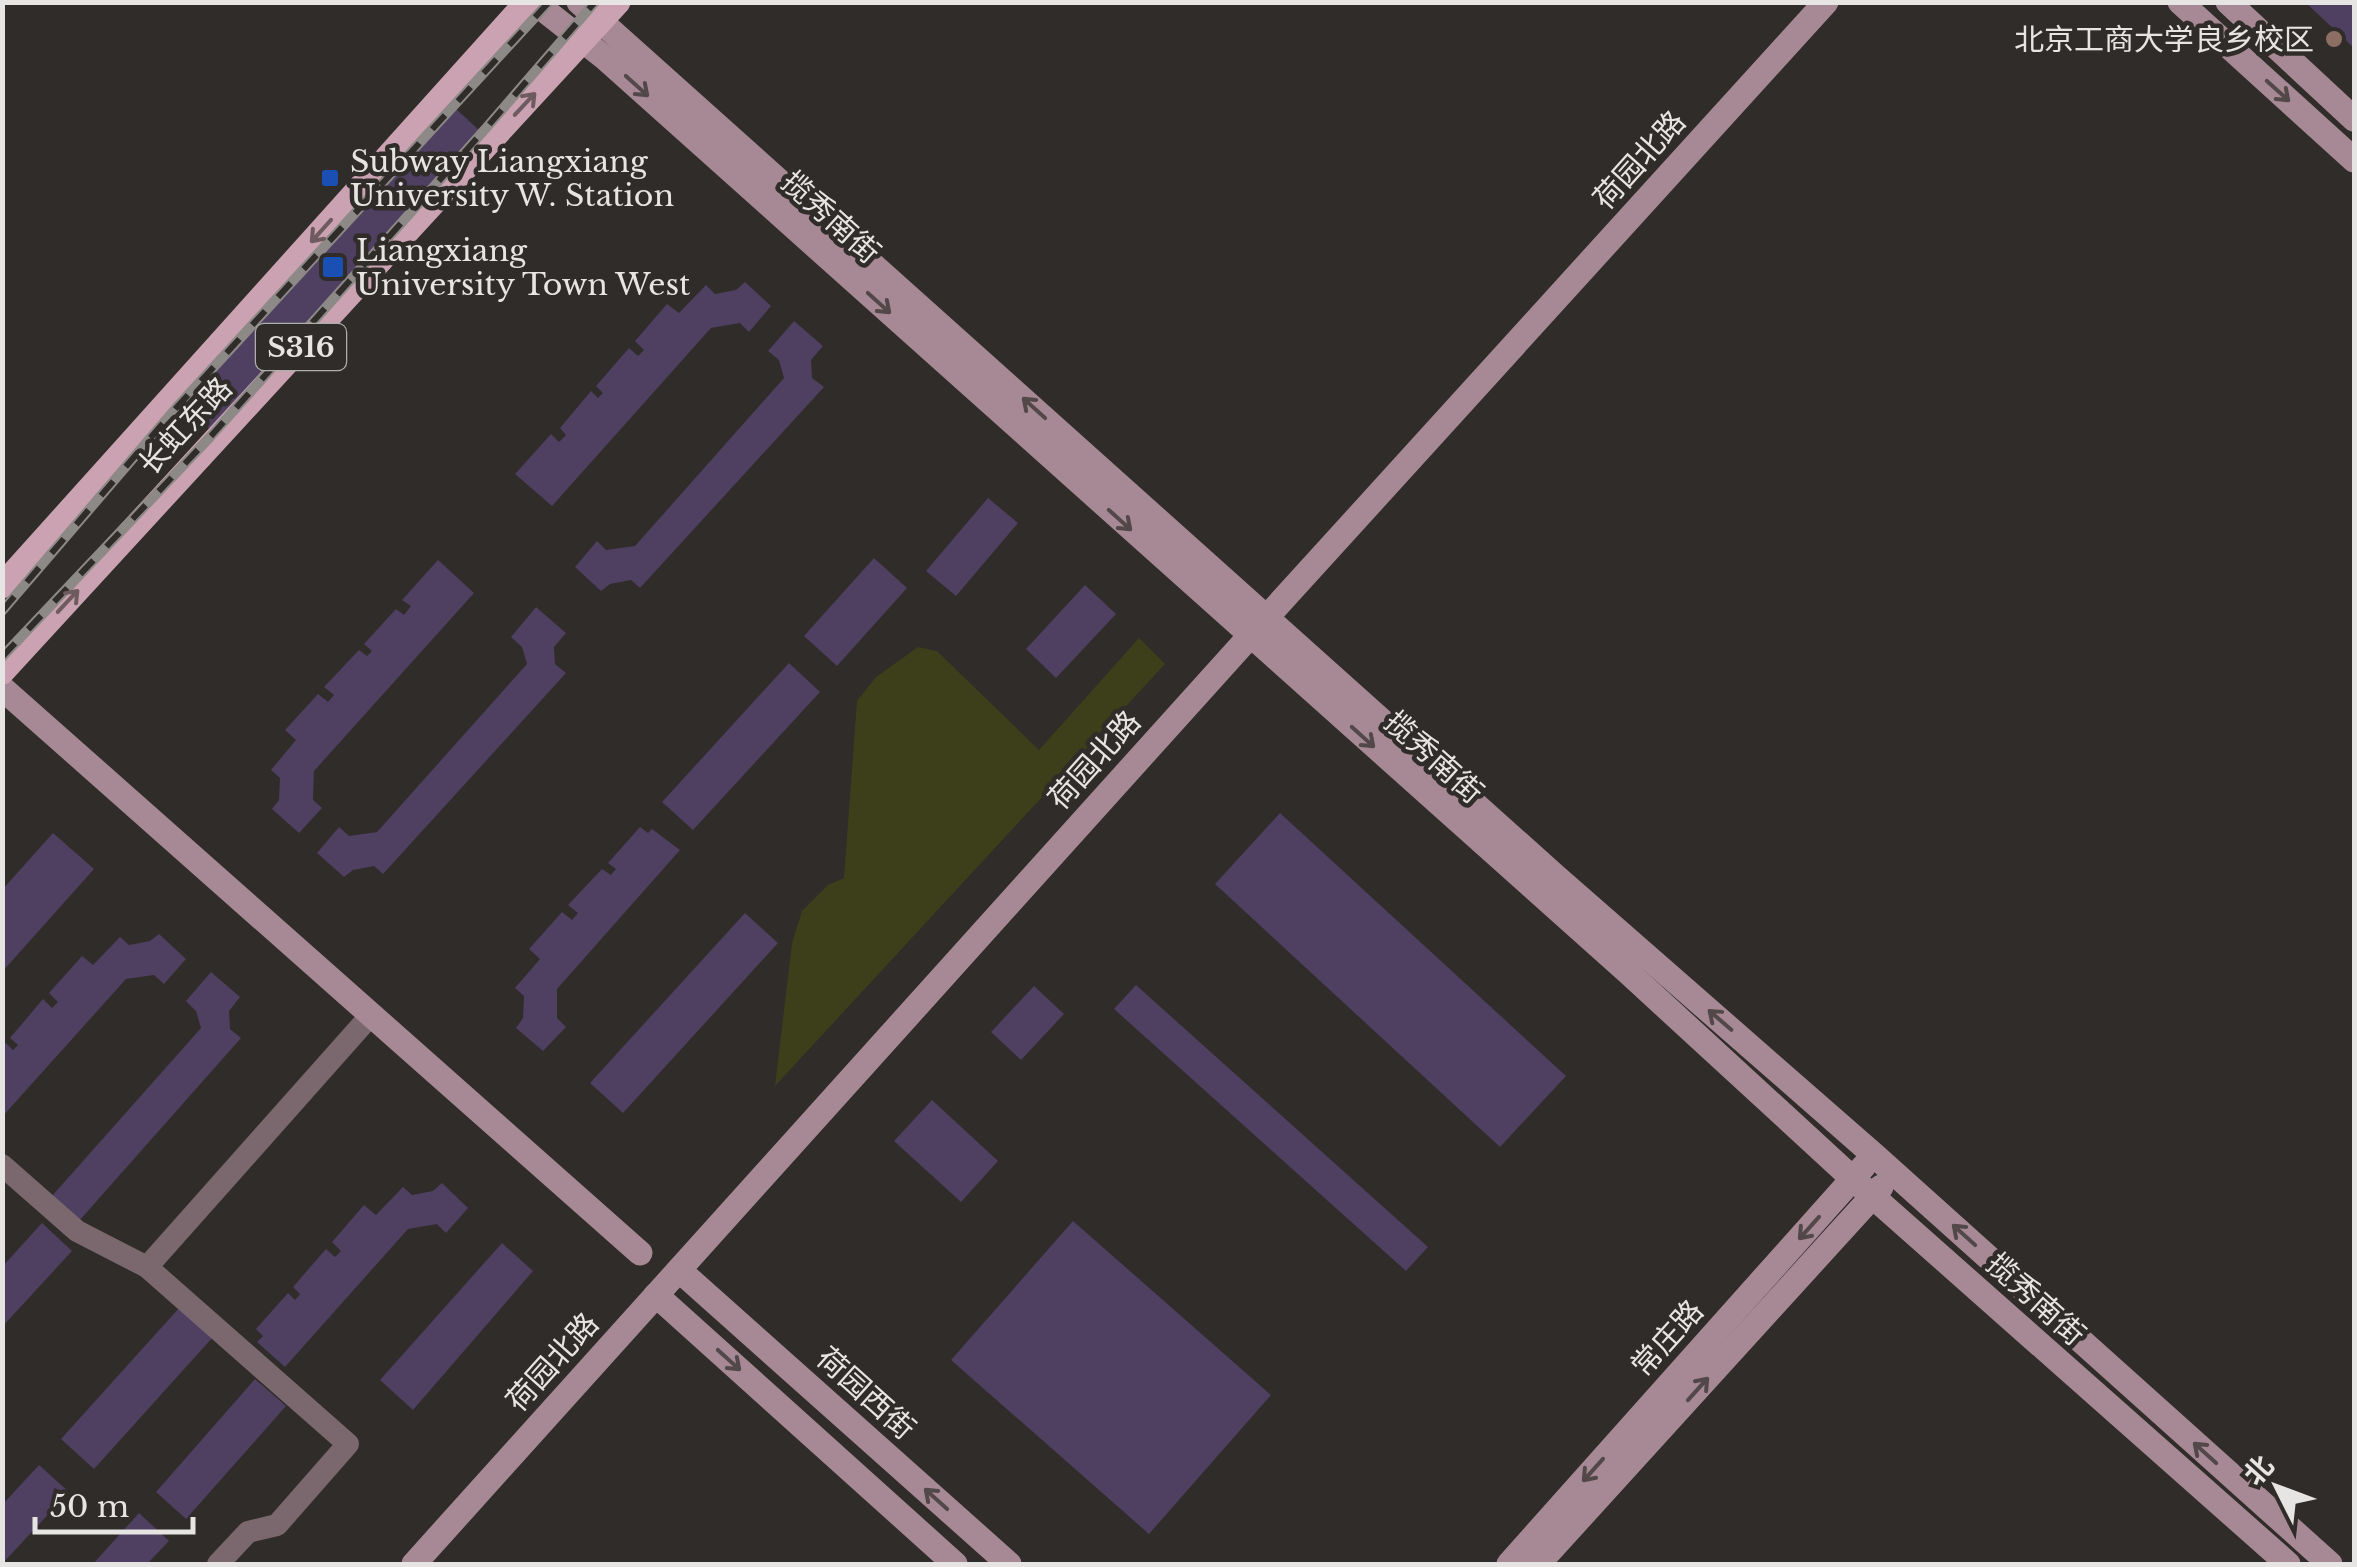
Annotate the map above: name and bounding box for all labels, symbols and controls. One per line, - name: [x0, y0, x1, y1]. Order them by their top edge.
- place label: 北京工商大学良乡校区: [2014, 21, 2314, 58]
- marker: 北京工商大学良乡校区: [2323, 28, 2345, 50]
- one-way arrow: [624, 75, 649, 98]
- one-way arrow: [2265, 80, 2290, 103]
- one-way arrow: [513, 92, 536, 117]
- street label: 荷园北路: [1585, 103, 1693, 217]
- place label: Subway Liangxiang University W. Station: [350, 143, 674, 214]
- street label: 揽秀南街: [774, 163, 888, 271]
- marker: Subway Liangxiang University W. Station: [319, 167, 341, 189]
- one-way arrow: [310, 217, 333, 243]
- place label: Liangxiang University Town West: [356, 232, 691, 303]
- marker: Liangxiang University Town West: [320, 254, 346, 280]
- one-way arrow: [865, 292, 891, 314]
- road number: S316: [256, 324, 346, 370]
- street label: 长虹东路: [131, 370, 239, 482]
- one-way arrow: [1022, 396, 1047, 419]
- one-way arrow: [1107, 509, 1132, 532]
- one-way arrow: [57, 589, 80, 614]
- street label: 荷园北路: [1040, 703, 1148, 817]
- street label: 揽秀南街: [1377, 703, 1491, 811]
- one-way arrow: [1350, 725, 1375, 748]
- one-way arrow: [1708, 1009, 1733, 1032]
- one-way arrow: [1798, 1215, 1821, 1240]
- one-way arrow: [1952, 1224, 1977, 1247]
- street label: 揽秀南街: [1979, 1245, 2093, 1353]
- street label: 常庄路: [1623, 1292, 1711, 1384]
- street label: 荷园北路: [498, 1305, 606, 1419]
- street label: 荷园西街: [809, 1339, 923, 1447]
- one-way arrow: [716, 1349, 741, 1372]
- one-way arrow: [1686, 1377, 1709, 1402]
- north arrow: [2227, 1437, 2327, 1537]
- one-way arrow: [2193, 1441, 2218, 1464]
- text: 北: [2236, 1448, 2281, 1493]
- one-way arrow: [1582, 1457, 1605, 1482]
- scale bar: [35, 1472, 192, 1534]
- text: 50 m: [50, 1488, 129, 1525]
- one-way arrow: [924, 1488, 949, 1511]

